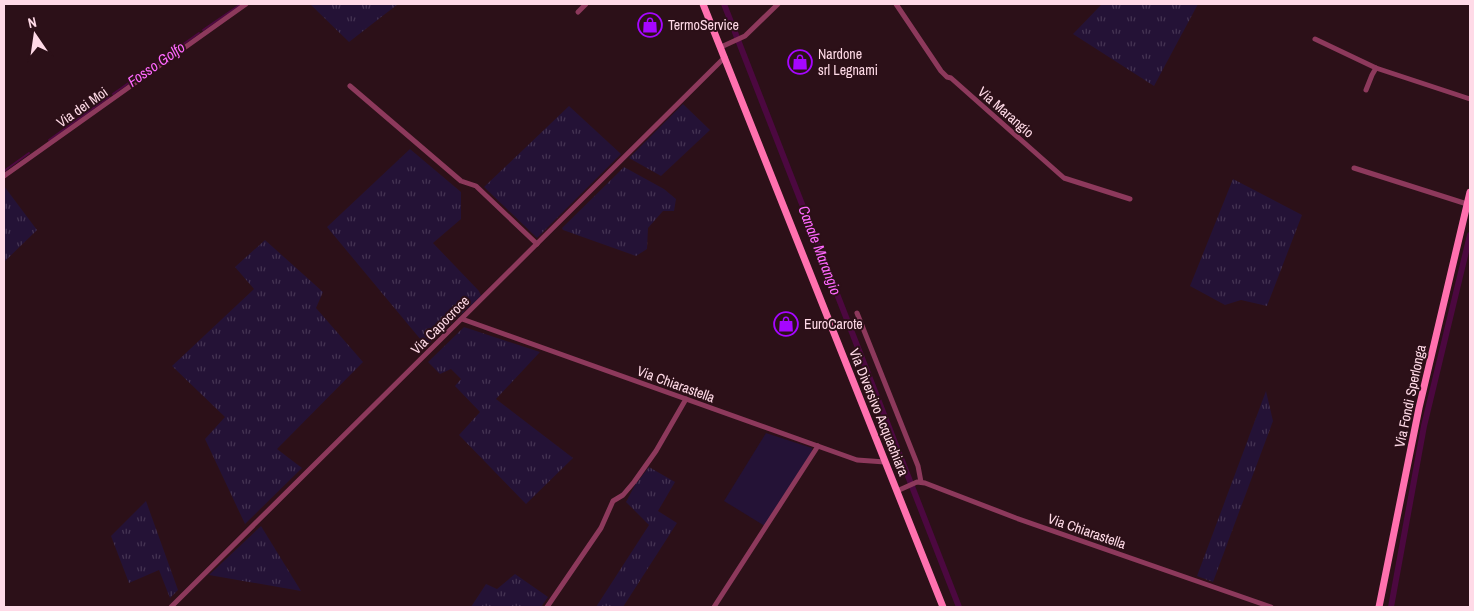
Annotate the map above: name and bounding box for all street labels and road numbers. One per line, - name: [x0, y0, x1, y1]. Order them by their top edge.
- street label: Via dei Moi: [53, 83, 111, 131]
- street label: Via Marangio: [974, 83, 1038, 141]
- street label: Via Capocroce: [407, 292, 473, 358]
- street label: Via Fondi Sperlonga: [1390, 342, 1430, 449]
- street label: Via Diversivo Acquachiara: [845, 346, 913, 479]
- street label: Via Chiarastella: [635, 362, 718, 407]
- street label: Via Chiarastella: [1046, 509, 1129, 553]

